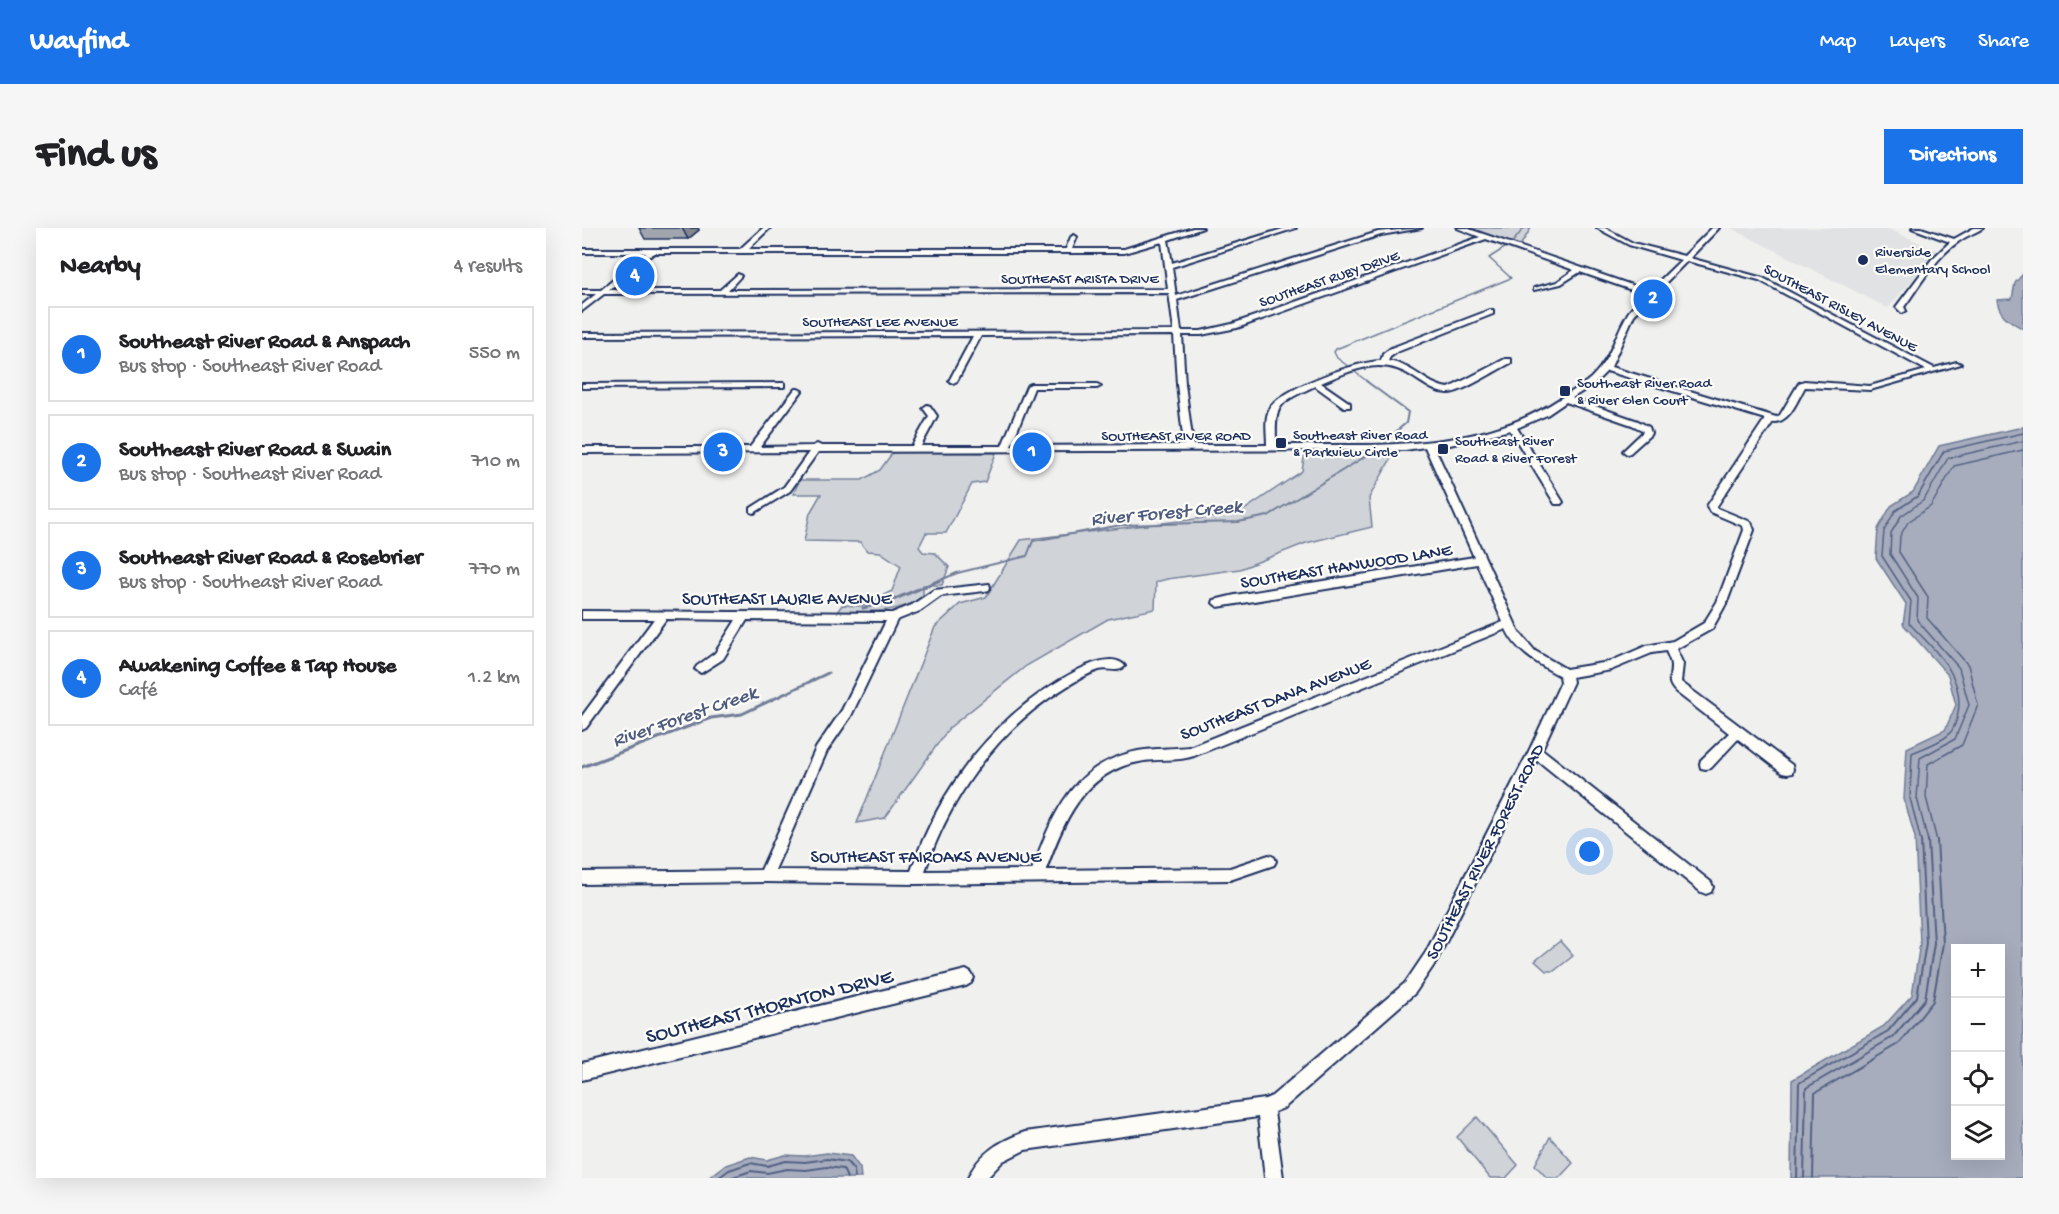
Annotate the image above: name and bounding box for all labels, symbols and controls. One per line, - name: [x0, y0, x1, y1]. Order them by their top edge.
- text: Wayfind: [30, 26, 127, 59]
- text: Map: [1820, 30, 1856, 55]
- text: Layers: [1889, 30, 1945, 55]
- text: Share: [1978, 30, 2029, 55]
- button: Directions: [1884, 129, 2023, 184]
- text: Find us: [36, 132, 156, 181]
- place label: Riverside Elementary School: [1875, 244, 1991, 279]
- street label: SOUTHEAST RUBY DRIVE: [1257, 247, 1403, 312]
- text: Nearby: [60, 252, 141, 283]
- marker: Riverside Elementary School: [1856, 253, 1870, 267]
- pin: 4: [616, 254, 654, 298]
- text: 4 results: [454, 256, 522, 279]
- street label: SOUTHEAST RISLEY AVENUE: [1760, 261, 1921, 357]
- street label: SOUTHEAST ARISTA DRIVE: [1001, 271, 1160, 289]
- pin: 2: [1634, 276, 1672, 322]
- street label: SOUTHEAST LEE AVENUE: [802, 314, 958, 332]
- text: Southeast River Road & Anspach: [119, 330, 410, 356]
- text: 1: [77, 343, 86, 366]
- text: 550 m: [469, 343, 520, 366]
- text: Bus stop · Southeast River Road: [119, 356, 381, 379]
- place label: Southeast River Road & River Glen Court: [1577, 375, 1713, 410]
- marker: Southeast River Road & River Glen Court: [1558, 384, 1572, 398]
- place label: Southeast River Road & Parkview Circle: [1293, 427, 1429, 462]
- street label: SOUTHEAST RIVER ROAD: [1101, 428, 1251, 446]
- pin: 3: [704, 430, 742, 474]
- pin: 1: [1012, 430, 1052, 474]
- place label: Southeast River Road & River Forest: [1455, 433, 1578, 468]
- marker: Southeast River Road & Parkview Circle: [1274, 436, 1288, 450]
- text: Southeast River Road & Swain: [119, 438, 391, 464]
- marker: Southeast River Road & River Forest: [1436, 442, 1450, 456]
- text: 2: [77, 451, 86, 474]
- text: 710 m: [471, 451, 520, 474]
- text: Bus stop · Southeast River Road: [119, 464, 381, 487]
- water label: River Forest Creek: [1090, 496, 1245, 533]
- street label: SOUTHEAST HANWOOD LANE: [1239, 540, 1454, 595]
- text: Southeast River Road & Rosebrier: [119, 546, 422, 572]
- text: 3: [76, 559, 87, 582]
- text: 770 m: [469, 559, 520, 582]
- text: Bus stop · Southeast River Road: [119, 572, 381, 595]
- street label: SOUTHEAST LAURIE AVENUE: [682, 590, 893, 611]
- text: Awakening Coffee & Tap House: [119, 654, 396, 680]
- street label: SOUTHEAST DANA AVENUE: [1178, 654, 1375, 746]
- text: 4: [77, 667, 86, 690]
- text: 1.2 km: [468, 667, 520, 690]
- text: Café: [119, 680, 157, 703]
- water label: River Forest Creek: [610, 682, 762, 754]
- street label: SOUTHEAST RIVER FOREST ROAD: [1422, 740, 1550, 964]
- your location: [1575, 837, 1604, 866]
- street label: SOUTHEAST FAIROAKS AVENUE: [811, 848, 1042, 869]
- map controls: [1951, 944, 2005, 1160]
- button: +: [1951, 944, 2005, 998]
- street label: SOUTHEAST THORNTON DRIVE: [644, 965, 897, 1051]
- button: −: [1951, 998, 2005, 1052]
- button: locate: [1951, 1052, 2005, 1106]
- button: layers: [1951, 1106, 2005, 1160]

